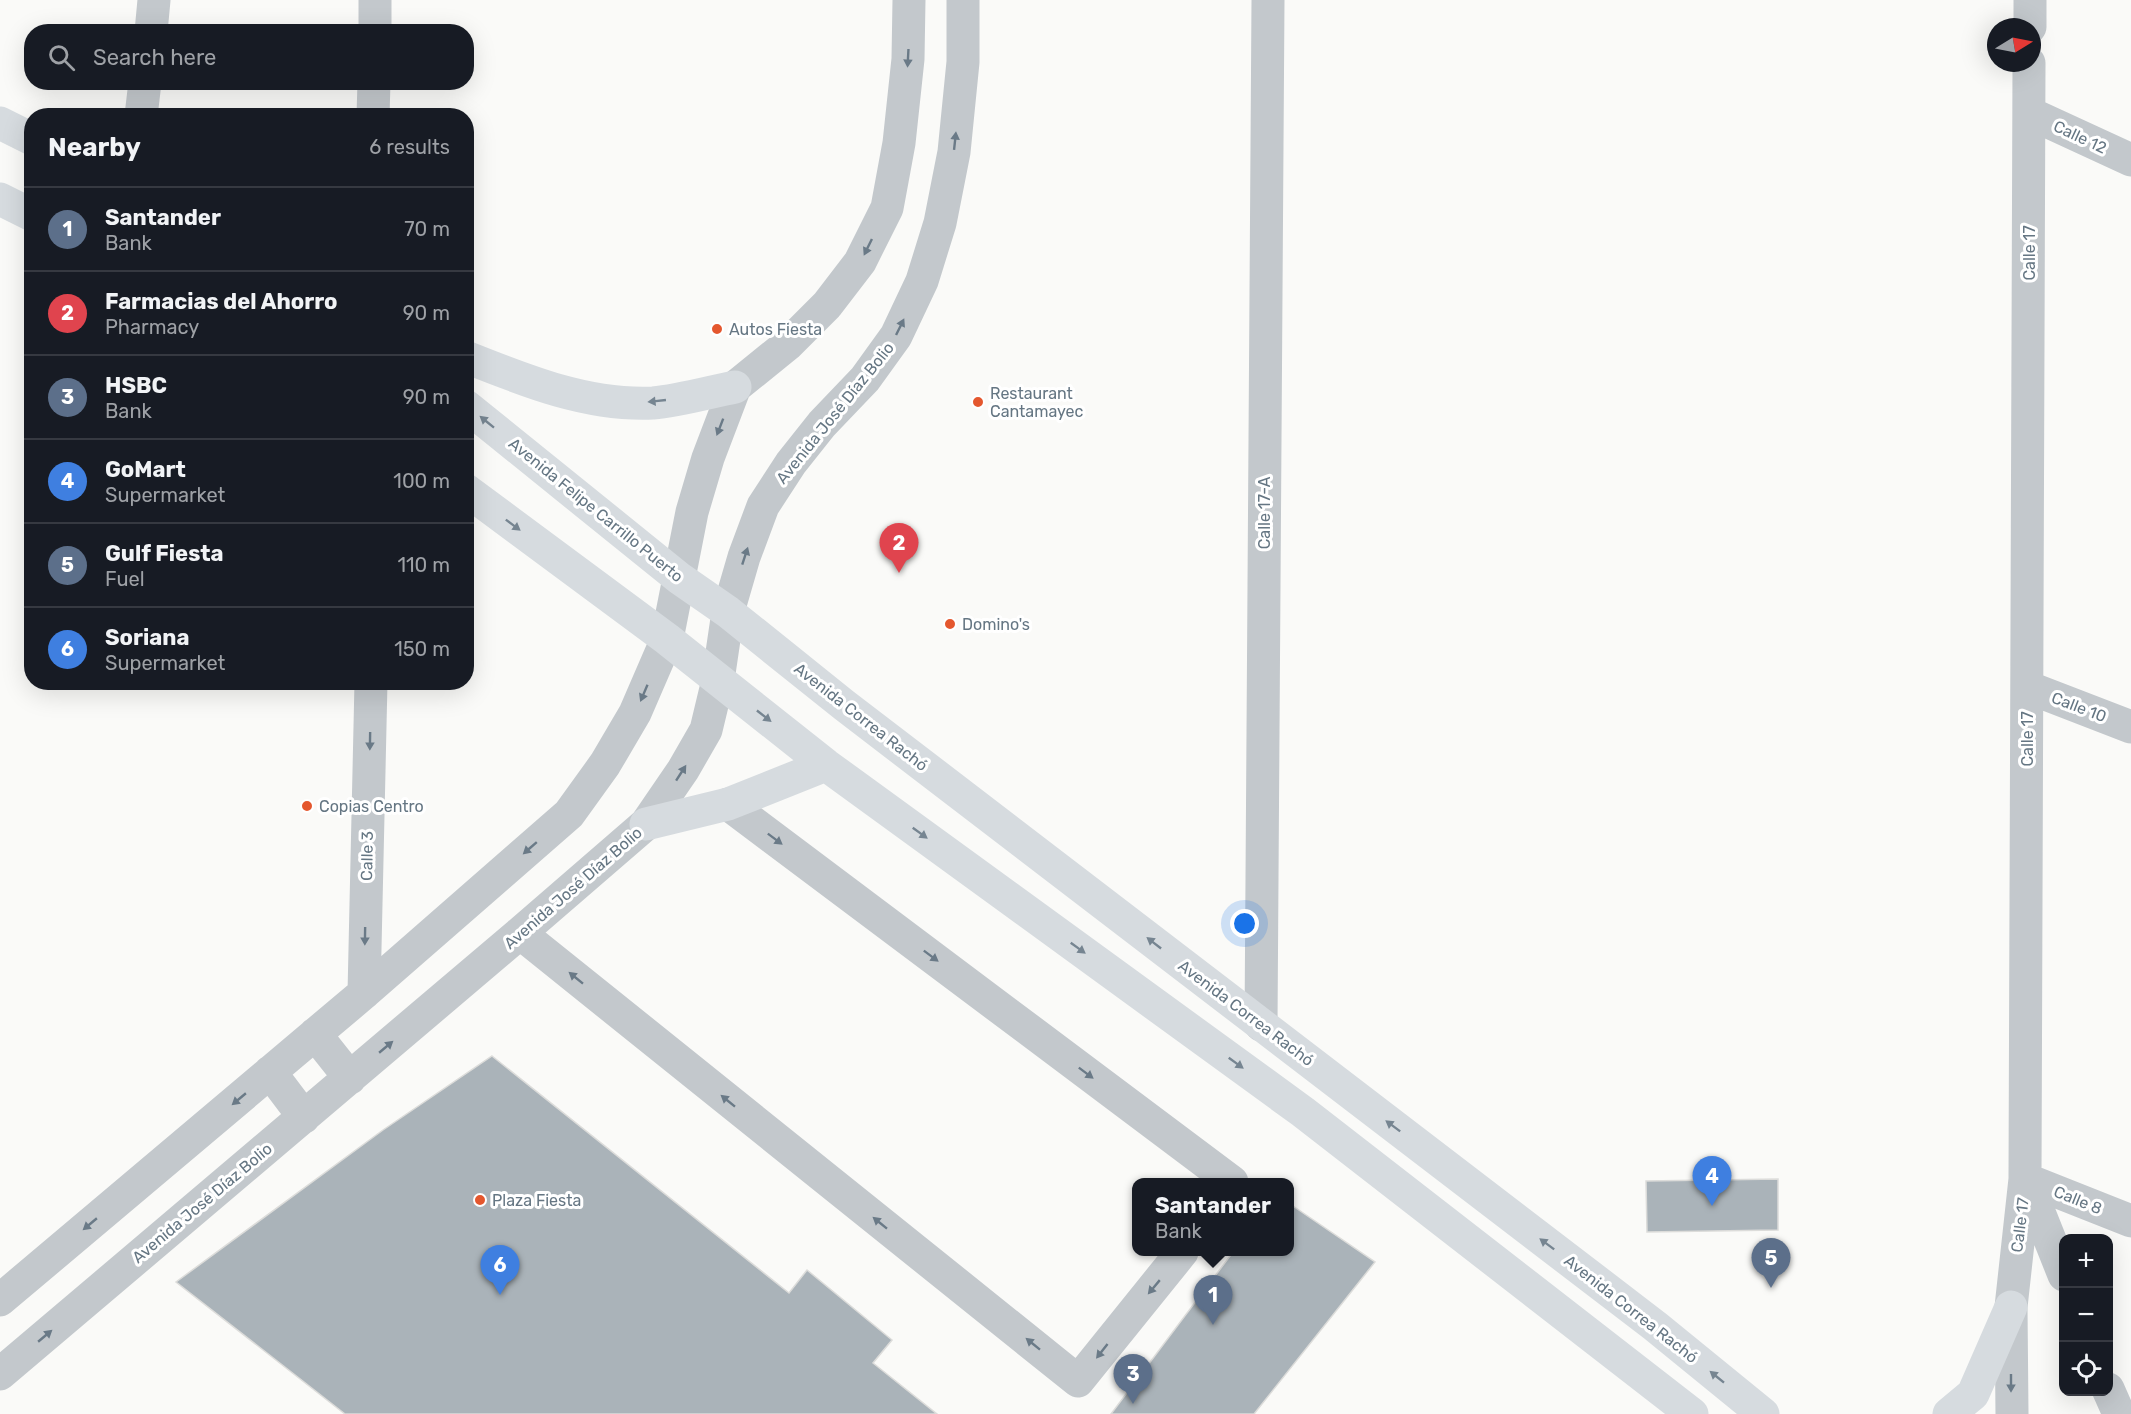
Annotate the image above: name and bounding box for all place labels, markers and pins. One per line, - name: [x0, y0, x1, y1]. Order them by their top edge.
- place label: Autos Fiesta: [729, 320, 822, 339]
- marker: Autos Fiesta: [710, 322, 724, 336]
- place label: Restaurant Cantamayec: [990, 384, 1084, 421]
- marker: Restaurant Cantamayec: [971, 395, 985, 409]
- pin: 2: [880, 524, 918, 573]
- place label: Domino's: [962, 615, 1030, 634]
- marker: Domino's: [943, 617, 957, 631]
- place label: Copias Centro: [319, 797, 424, 816]
- marker: Copias Centro: [300, 799, 314, 813]
- pin: 4: [1692, 1156, 1732, 1206]
- place label: Plaza Fiesta: [492, 1191, 581, 1210]
- marker: Plaza Fiesta: [473, 1193, 487, 1207]
- pin: 5: [1752, 1238, 1790, 1288]
- pin: 6: [480, 1246, 520, 1295]
- pin: 1: [1194, 1276, 1232, 1325]
- pin: 3: [1114, 1354, 1152, 1404]

